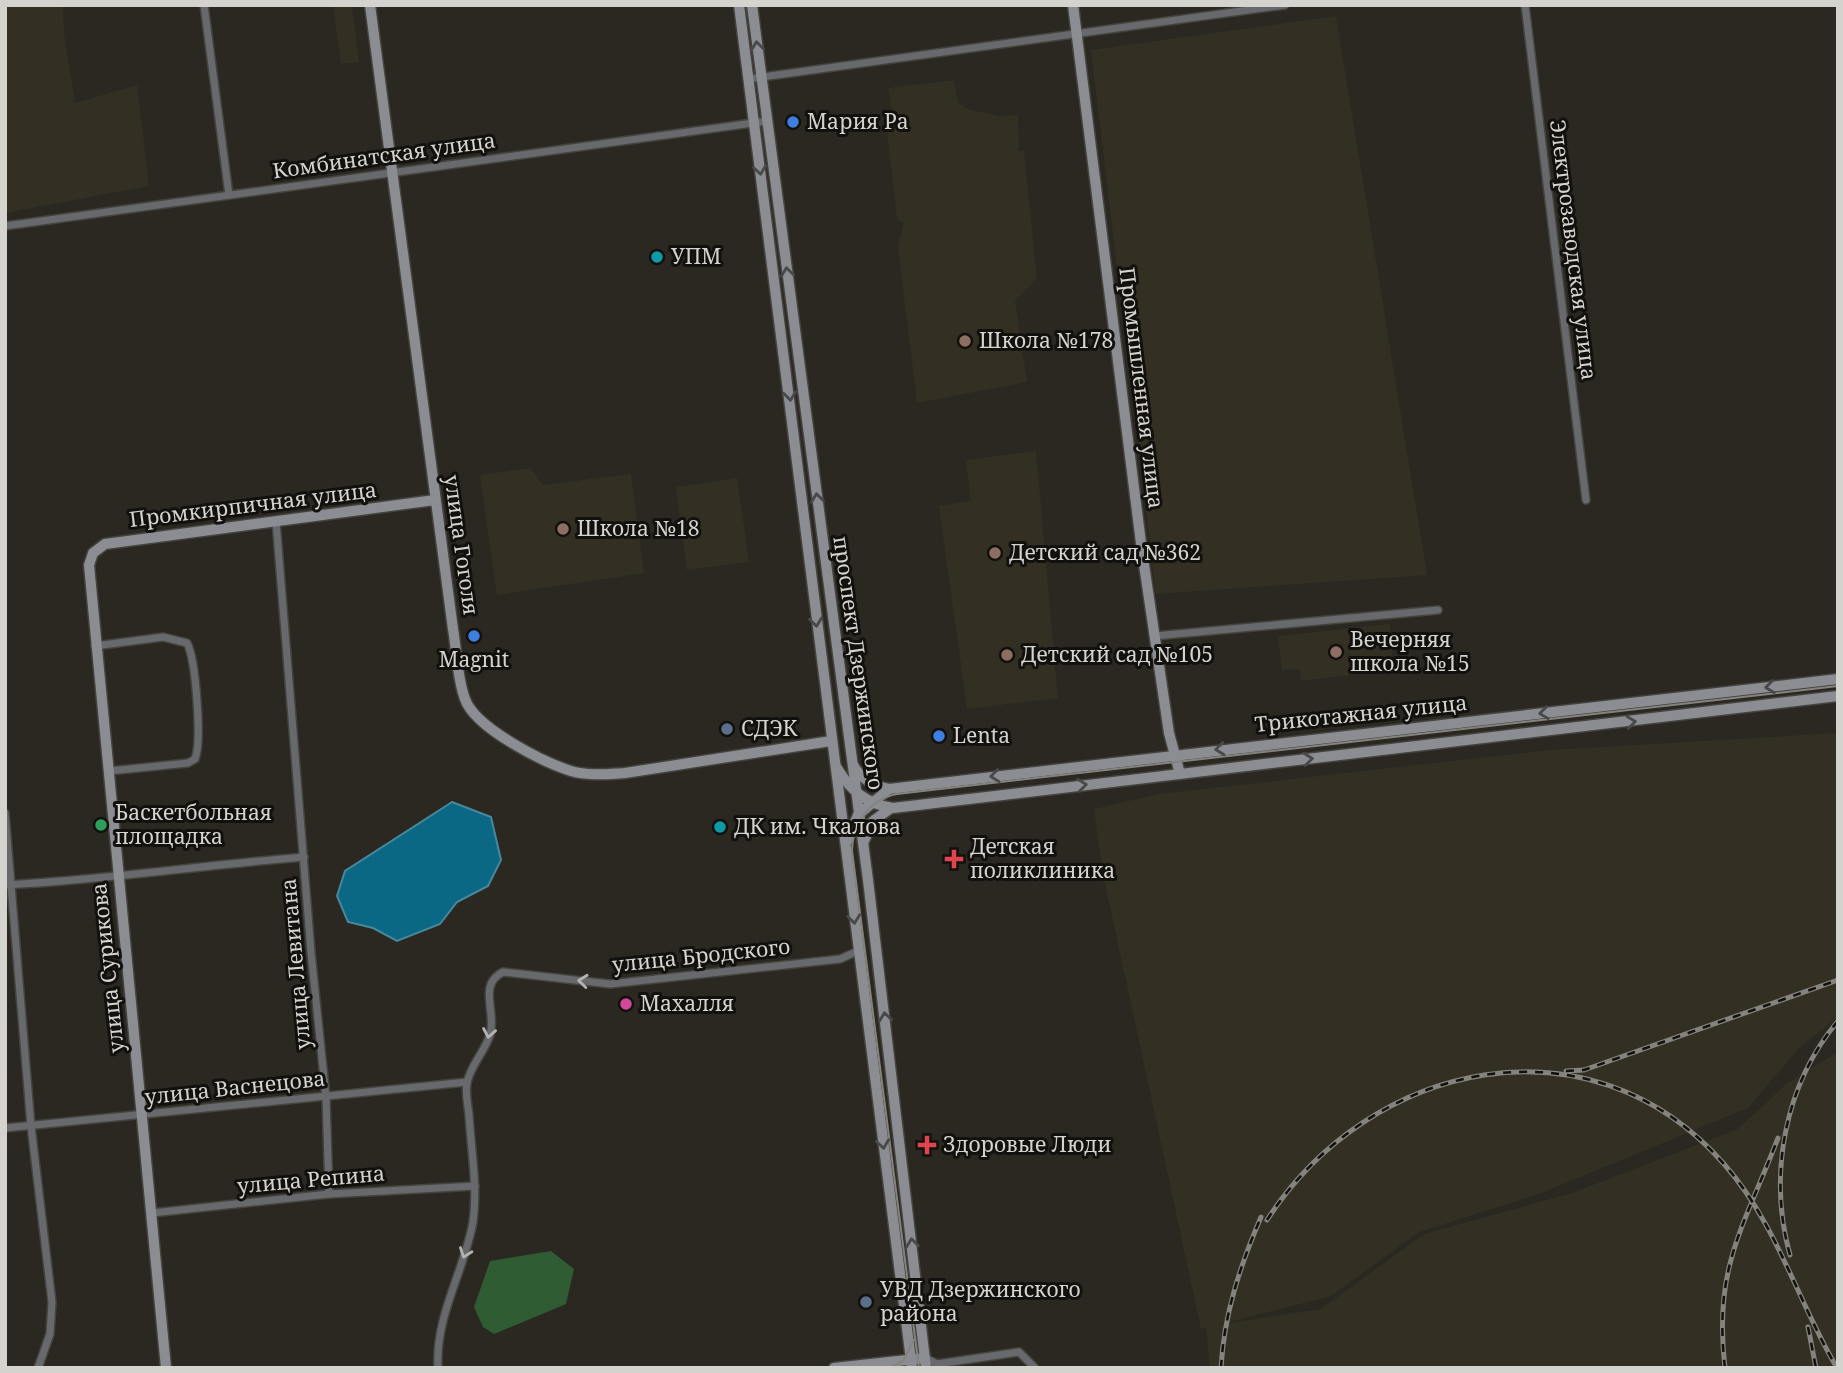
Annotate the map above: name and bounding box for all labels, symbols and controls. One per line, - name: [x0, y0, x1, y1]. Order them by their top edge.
- one-way arrow: [750, 41, 765, 52]
- place label: Мария Ра: [807, 107, 909, 135]
- marker: Мария Ра: [785, 114, 801, 130]
- street label: Электрозаводская улица: [1544, 118, 1604, 382]
- street label: Комбинатская улица: [271, 125, 497, 185]
- one-way arrow: [753, 164, 768, 176]
- place label: УПМ: [671, 242, 721, 270]
- marker: УПМ: [649, 249, 665, 265]
- one-way arrow: [779, 266, 794, 278]
- street label: Промышленная улица: [1113, 266, 1171, 510]
- place label: Школа №178: [979, 326, 1113, 354]
- marker: Школа №178: [957, 333, 973, 349]
- one-way arrow: [782, 390, 797, 402]
- street label: улица Гоголя: [438, 473, 486, 617]
- street label: Промкирпичная улица: [128, 475, 378, 533]
- one-way arrow: [809, 492, 824, 503]
- place label: Школа №18: [577, 514, 699, 542]
- marker: Школа №18: [555, 521, 571, 537]
- street label: проспект Дзержинского: [827, 534, 891, 792]
- place label: Детский сад №362: [1009, 538, 1201, 566]
- marker: Детский сад №362: [987, 545, 1003, 561]
- one-way arrow: [808, 617, 823, 628]
- place label: Вечерняя школа №15: [1350, 625, 1470, 677]
- marker: Magnit: [466, 628, 482, 644]
- place label: Детский сад №105: [1021, 640, 1213, 668]
- marker: Вечерняя школа №15: [1328, 644, 1344, 660]
- place label: Magnit: [439, 645, 509, 673]
- marker: Детский сад №105: [999, 647, 1015, 663]
- one-way arrow: [1764, 679, 1776, 694]
- street label: Трикотажная улица: [1253, 688, 1468, 738]
- one-way arrow: [1538, 705, 1550, 720]
- place label: СДЭК: [741, 714, 798, 742]
- one-way arrow: [1626, 714, 1637, 729]
- marker: СДЭК: [719, 721, 735, 737]
- place label: Lenta: [953, 721, 1010, 749]
- marker: Lenta: [931, 728, 947, 744]
- one-way arrow: [1215, 742, 1226, 757]
- one-way arrow: [1302, 752, 1314, 767]
- one-way arrow: [989, 768, 1000, 783]
- one-way arrow: [1076, 778, 1088, 793]
- place label: Баскетбольная площадка: [115, 798, 272, 850]
- place label: ДК им. Чкалова: [734, 812, 901, 840]
- marker: Баскетбольная площадка: [93, 817, 109, 833]
- marker: ДК им. Чкалова: [712, 819, 728, 835]
- place label: Детская поликлиника: [970, 832, 1115, 884]
- marker: Детская поликлиника: [944, 849, 964, 869]
- street label: улица Левитана: [274, 877, 316, 1051]
- street label: улица Сурикова: [84, 882, 130, 1055]
- one-way arrow: [846, 913, 861, 925]
- street label: улица Бродского: [610, 932, 791, 978]
- one-way arrow: [577, 974, 588, 989]
- place label: Махалля: [640, 989, 734, 1017]
- marker: Махалля: [618, 996, 634, 1012]
- one-way arrow: [877, 1011, 892, 1023]
- one-way arrow: [482, 1027, 497, 1038]
- street label: улица Васнецова: [143, 1064, 326, 1110]
- place label: Здоровые Люди: [943, 1130, 1111, 1158]
- marker: Здоровые Люди: [917, 1135, 937, 1155]
- one-way arrow: [875, 1139, 890, 1150]
- street label: улица Репина: [236, 1159, 386, 1199]
- one-way arrow: [904, 1237, 919, 1249]
- one-way arrow: [459, 1247, 473, 1259]
- place label: УВД Дзержинского района: [880, 1275, 1081, 1327]
- marker: УВД Дзержинского района: [858, 1294, 874, 1310]

